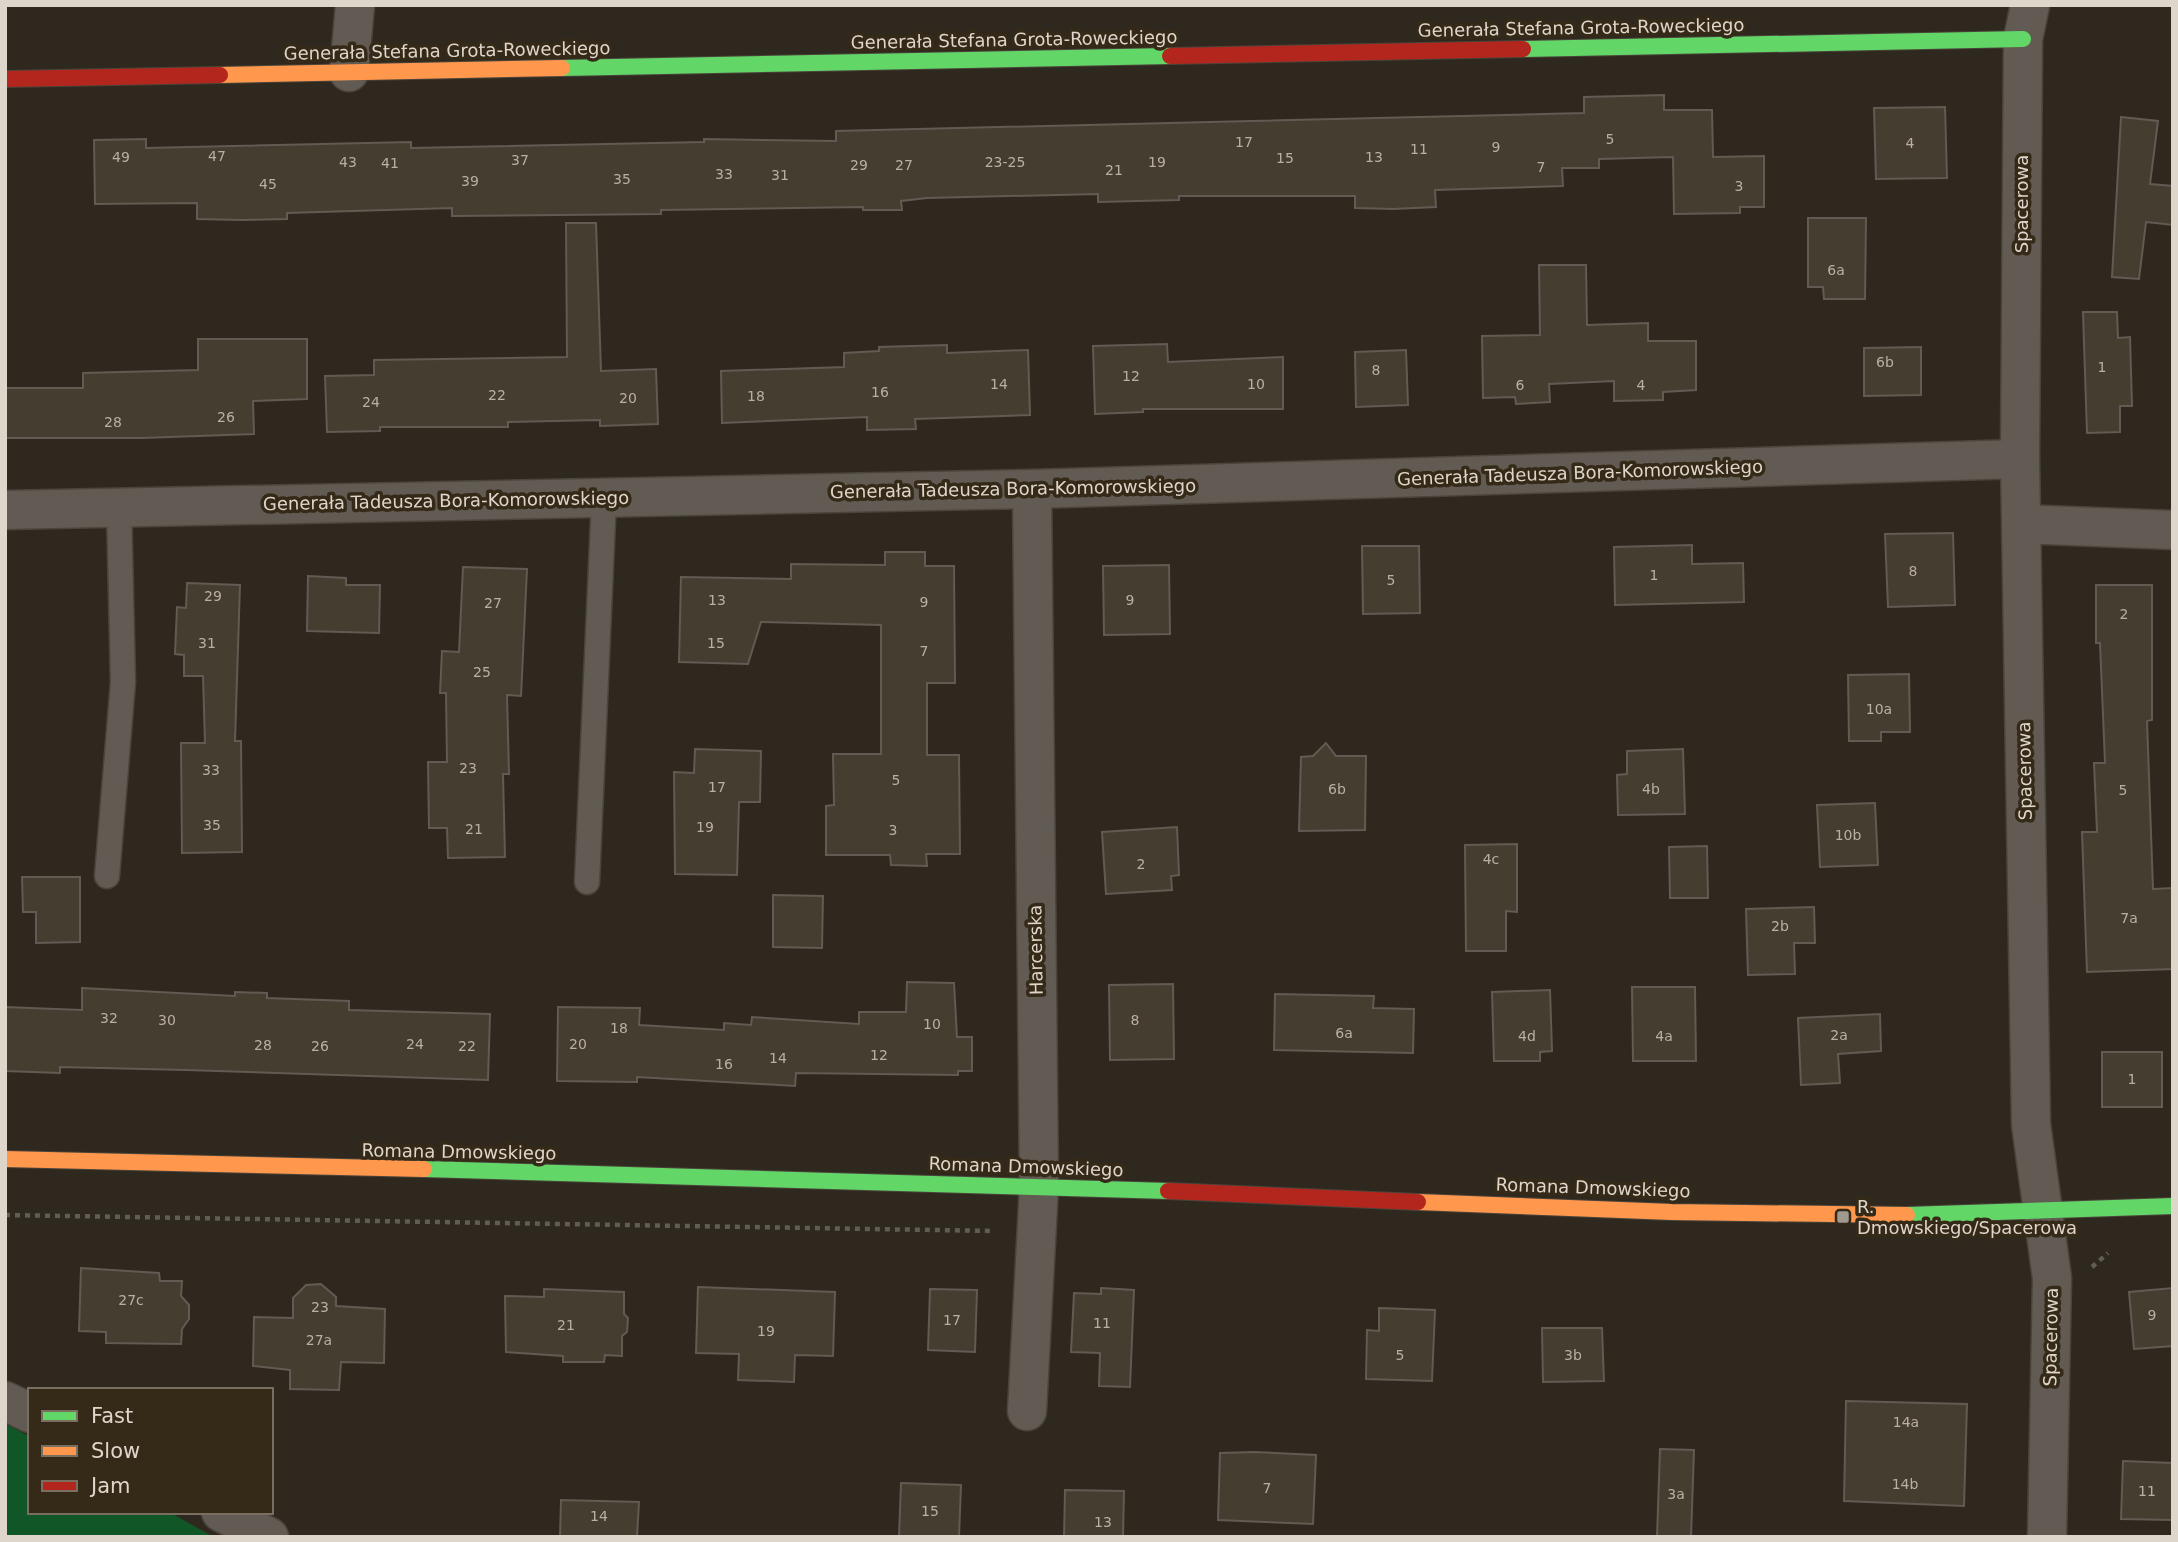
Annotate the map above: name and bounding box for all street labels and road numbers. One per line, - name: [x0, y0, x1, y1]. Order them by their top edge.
- street label: Generała Stefana Grota-Roweckiego: [1417, 14, 1745, 41]
- street label: Generała Stefana Grota-Roweckiego: [850, 26, 1178, 53]
- street label: Generała Stefana Grota-Roweckiego: [283, 37, 611, 64]
- street label: Spacerowa: [2011, 155, 2032, 253]
- street label: Generała Tadeusza Bora-Komorowskiego: [1397, 456, 1763, 489]
- street label: Generała Tadeusza Bora-Komorowskiego: [830, 475, 1196, 502]
- street label: Generała Tadeusza Bora-Komorowskiego: [263, 487, 629, 514]
- street label: Spacerowa: [2013, 722, 2036, 820]
- street label: Harcerska: [1024, 905, 1047, 995]
- street label: Romana Dmowskiego: [361, 1139, 557, 1164]
- street label: Romana Dmowskiego: [928, 1153, 1124, 1180]
- street label: Romana Dmowskiego: [1495, 1174, 1691, 1201]
- street label: Spacerowa: [2039, 1288, 2062, 1386]

